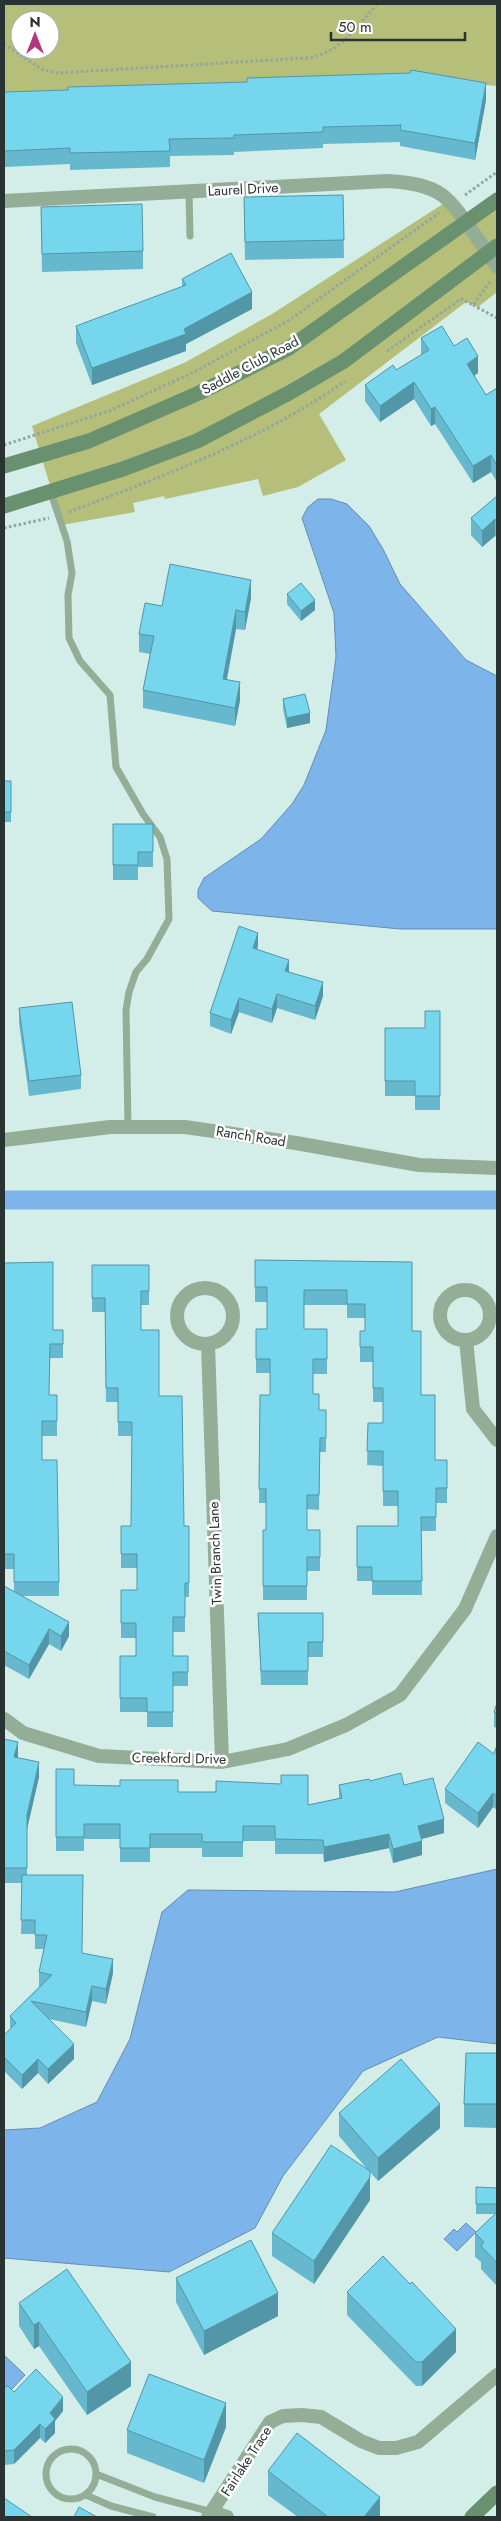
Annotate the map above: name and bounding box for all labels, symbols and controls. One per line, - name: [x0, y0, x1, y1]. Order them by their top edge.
- north arrow: [10, 10, 60, 60]
- scale bar: [331, 10, 465, 42]
- text: N: [29, 12, 41, 32]
- text: 50 m: [338, 16, 372, 38]
- street label: Laurel Drive: [207, 177, 279, 201]
- street label: Saddle Club Road: [198, 331, 302, 399]
- street label: Ranch Road: [215, 1121, 287, 1151]
- street label: Twin Branch Lane: [203, 1501, 227, 1605]
- street label: Creekford Drive: [132, 1747, 226, 1769]
- street label: Fairlake Trace: [216, 2422, 276, 2500]

